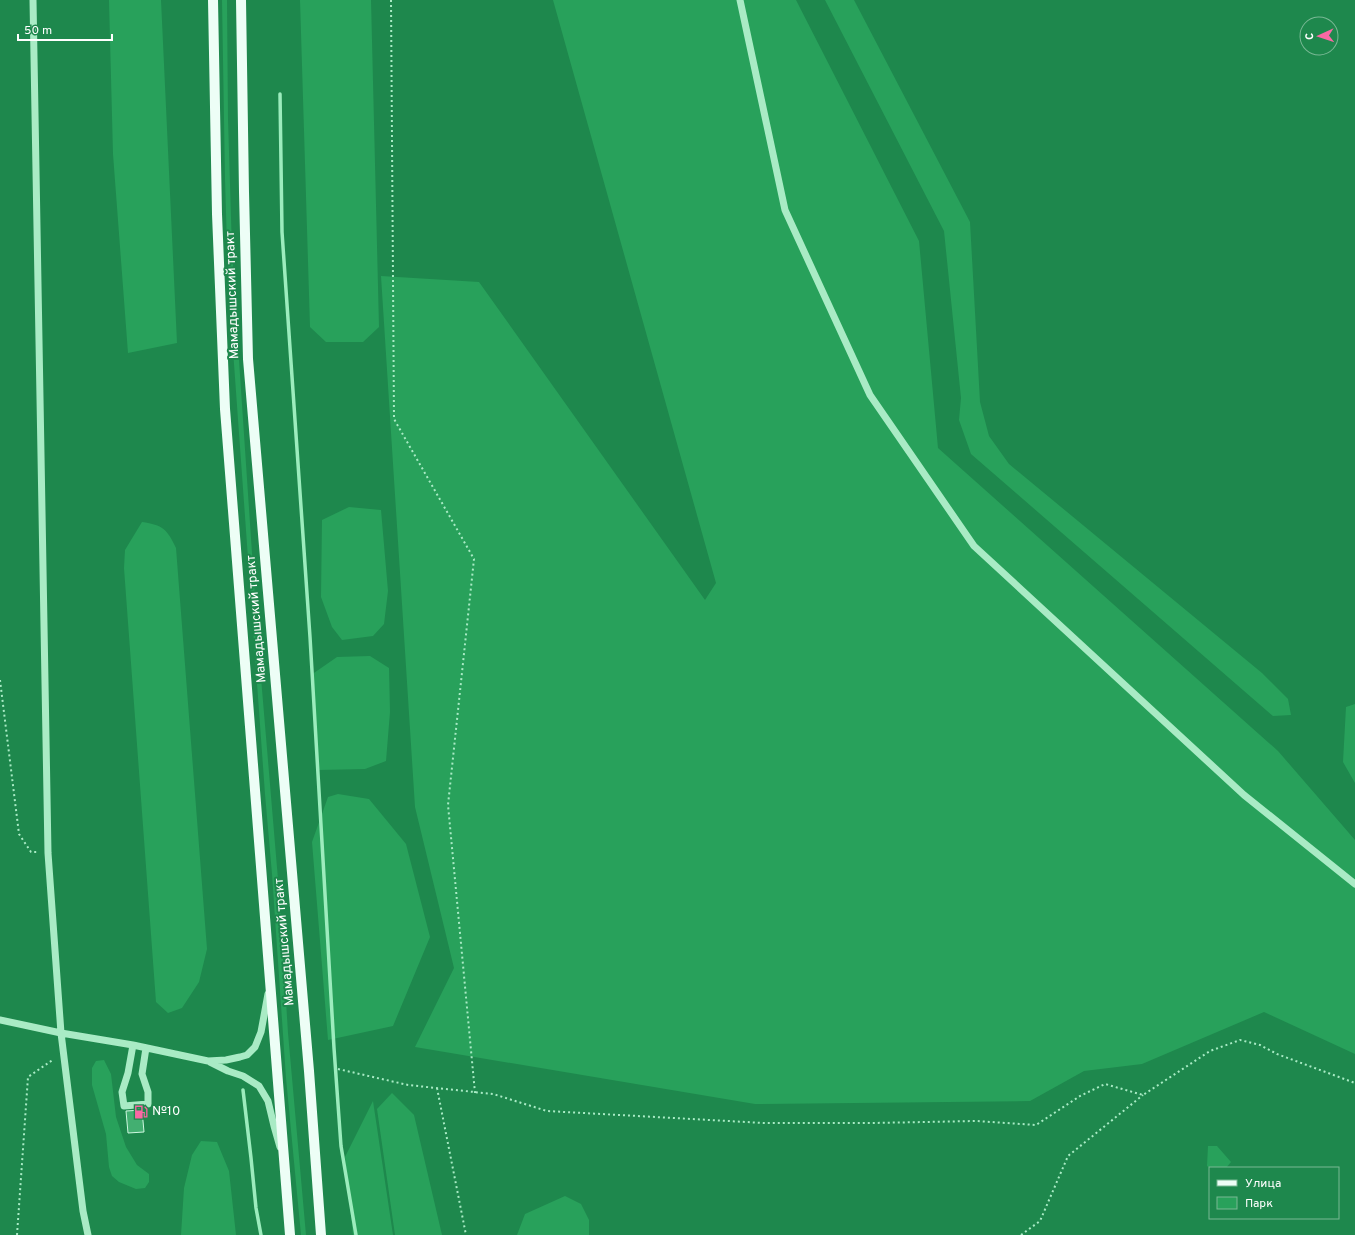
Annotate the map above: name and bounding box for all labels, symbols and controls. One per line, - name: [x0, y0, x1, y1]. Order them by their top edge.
- scale bar: [18, 16, 112, 42]
- north arrow: [1299, 16, 1339, 56]
- text: 50 m: [24, 23, 52, 39]
- text: С: [1303, 33, 1317, 40]
- street label: Мамадышский тракт: [223, 231, 243, 359]
- street label: Мамадышский тракт: [243, 554, 271, 684]
- street label: Мамадышский тракт: [271, 877, 299, 1007]
- fuel station icon: №10: [133, 1104, 149, 1120]
- place label: №10: [152, 1104, 180, 1120]
- legend: [1209, 1167, 1339, 1219]
- text: Улица: [1245, 1176, 1281, 1192]
- text: Парк: [1245, 1196, 1273, 1212]

